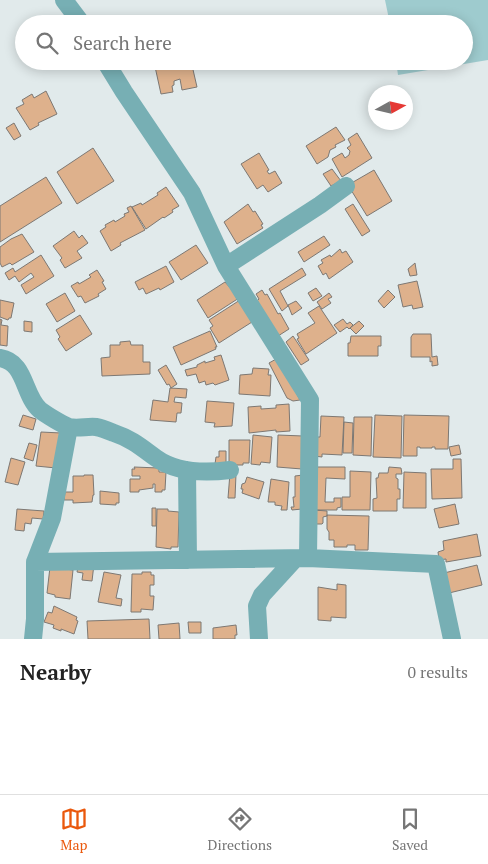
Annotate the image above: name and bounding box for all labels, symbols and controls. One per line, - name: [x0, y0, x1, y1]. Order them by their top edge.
- search box: [15, 15, 473, 70]
- icon: search: [33, 29, 61, 57]
- text: Search here: [73, 30, 172, 55]
- north arrow: [368, 85, 413, 130]
- text: Nearby: [20, 658, 91, 686]
- text: 0 results: [408, 661, 468, 683]
- tab: Map: [60, 805, 88, 854]
- tab: Directions: [208, 805, 272, 854]
- tab: Saved: [392, 805, 428, 854]

